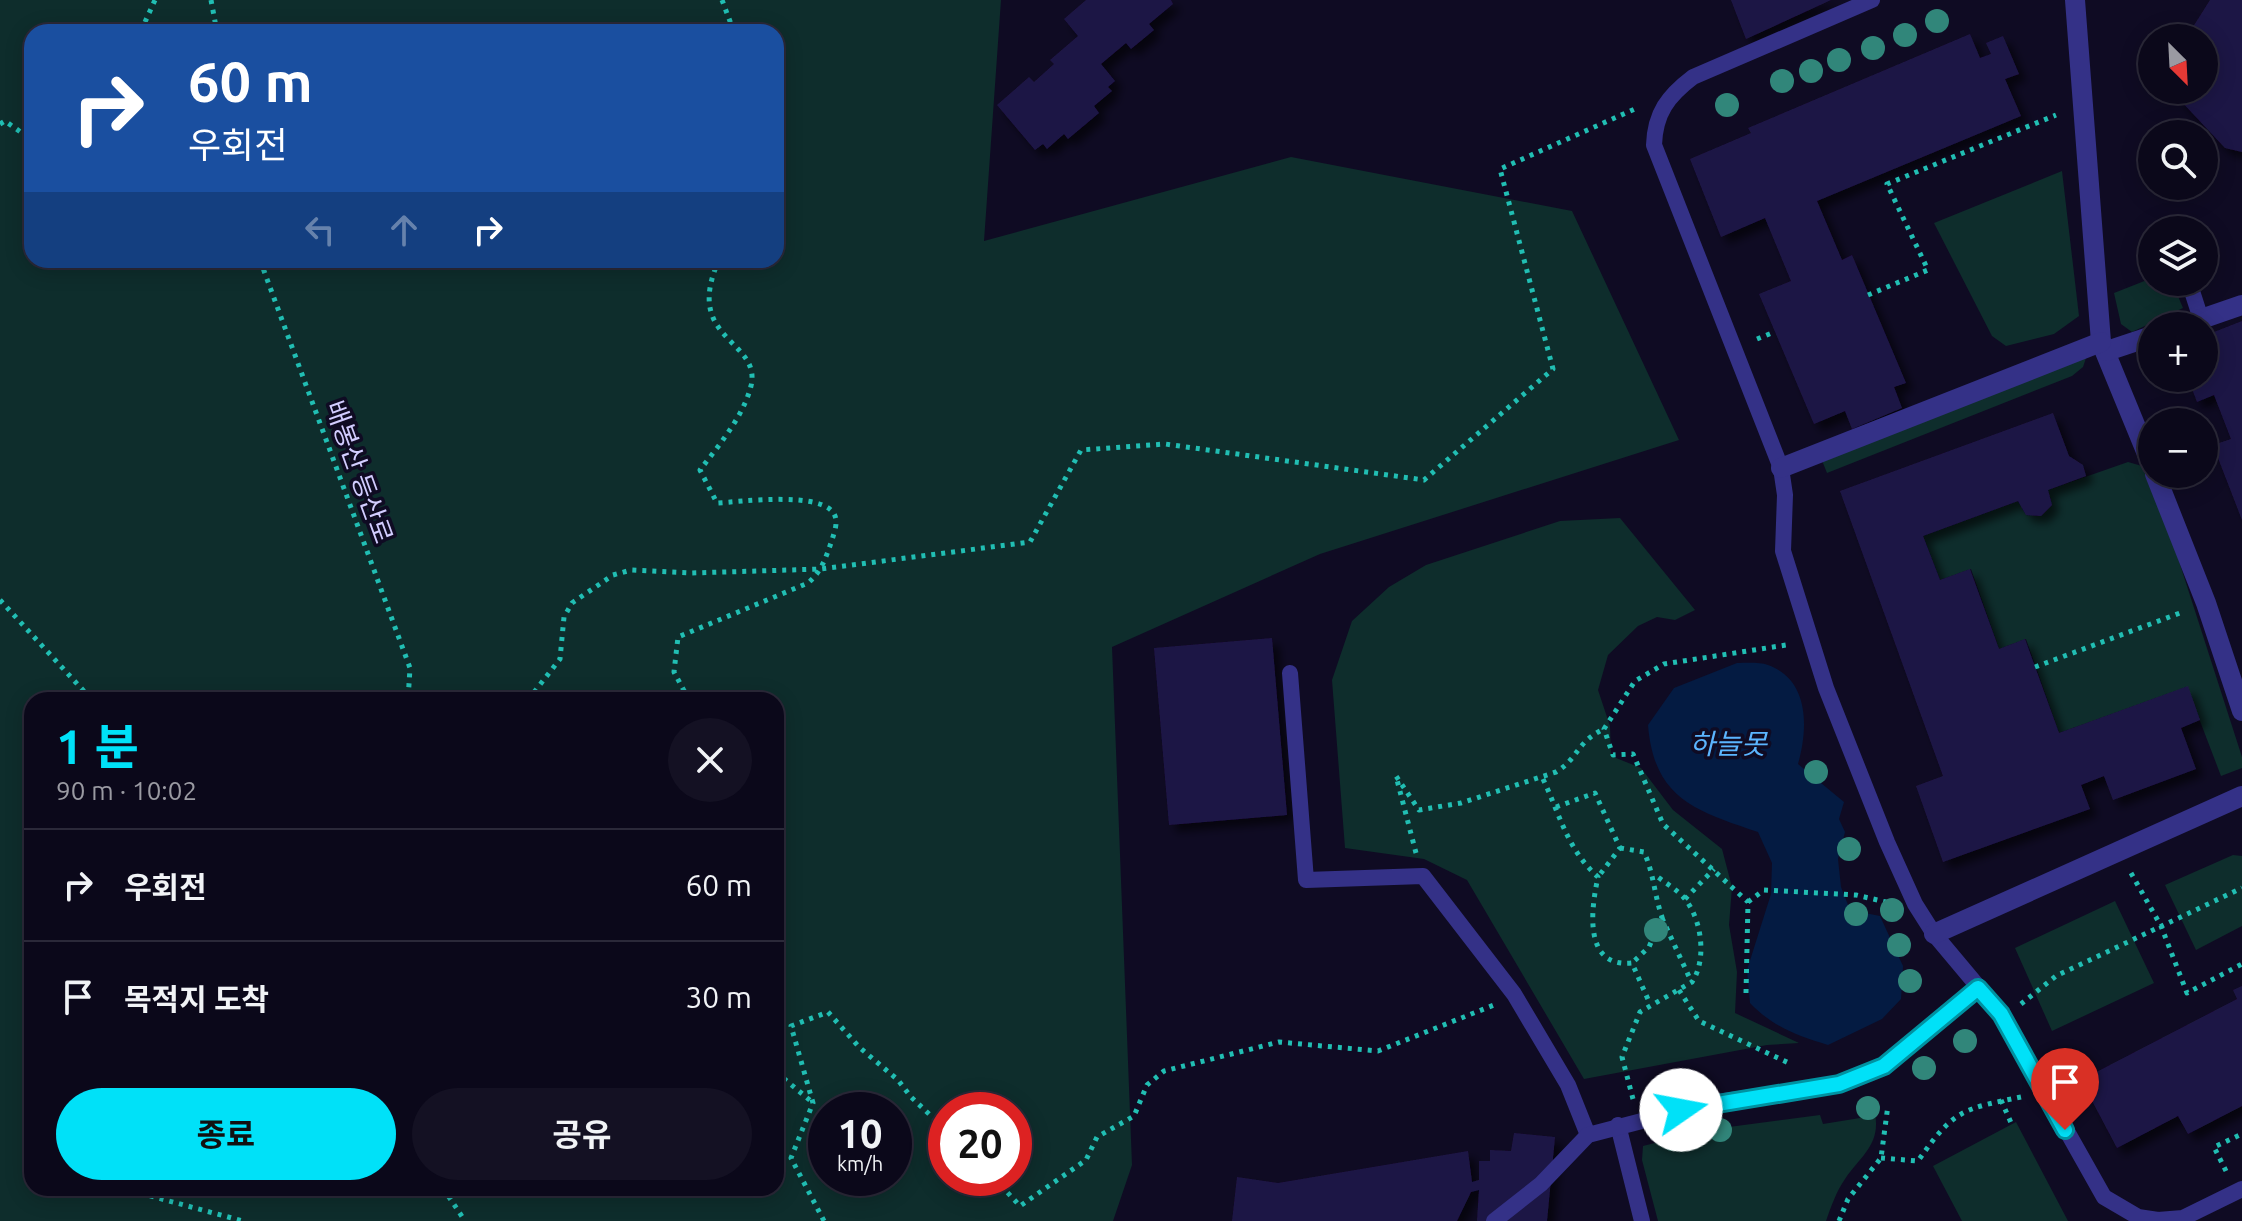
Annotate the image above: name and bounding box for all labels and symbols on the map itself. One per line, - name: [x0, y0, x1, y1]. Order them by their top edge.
- north arrow: [2138, 24, 2218, 104]
- street label: 배봉산 등산로: [320, 397, 399, 547]
- water label: 하늘못: [1689, 728, 1768, 759]
- pin: [2031, 1048, 2099, 1130]
- position arrow: [1639, 1068, 1723, 1152]
- speed limit sign: 20: [928, 1092, 1032, 1196]

